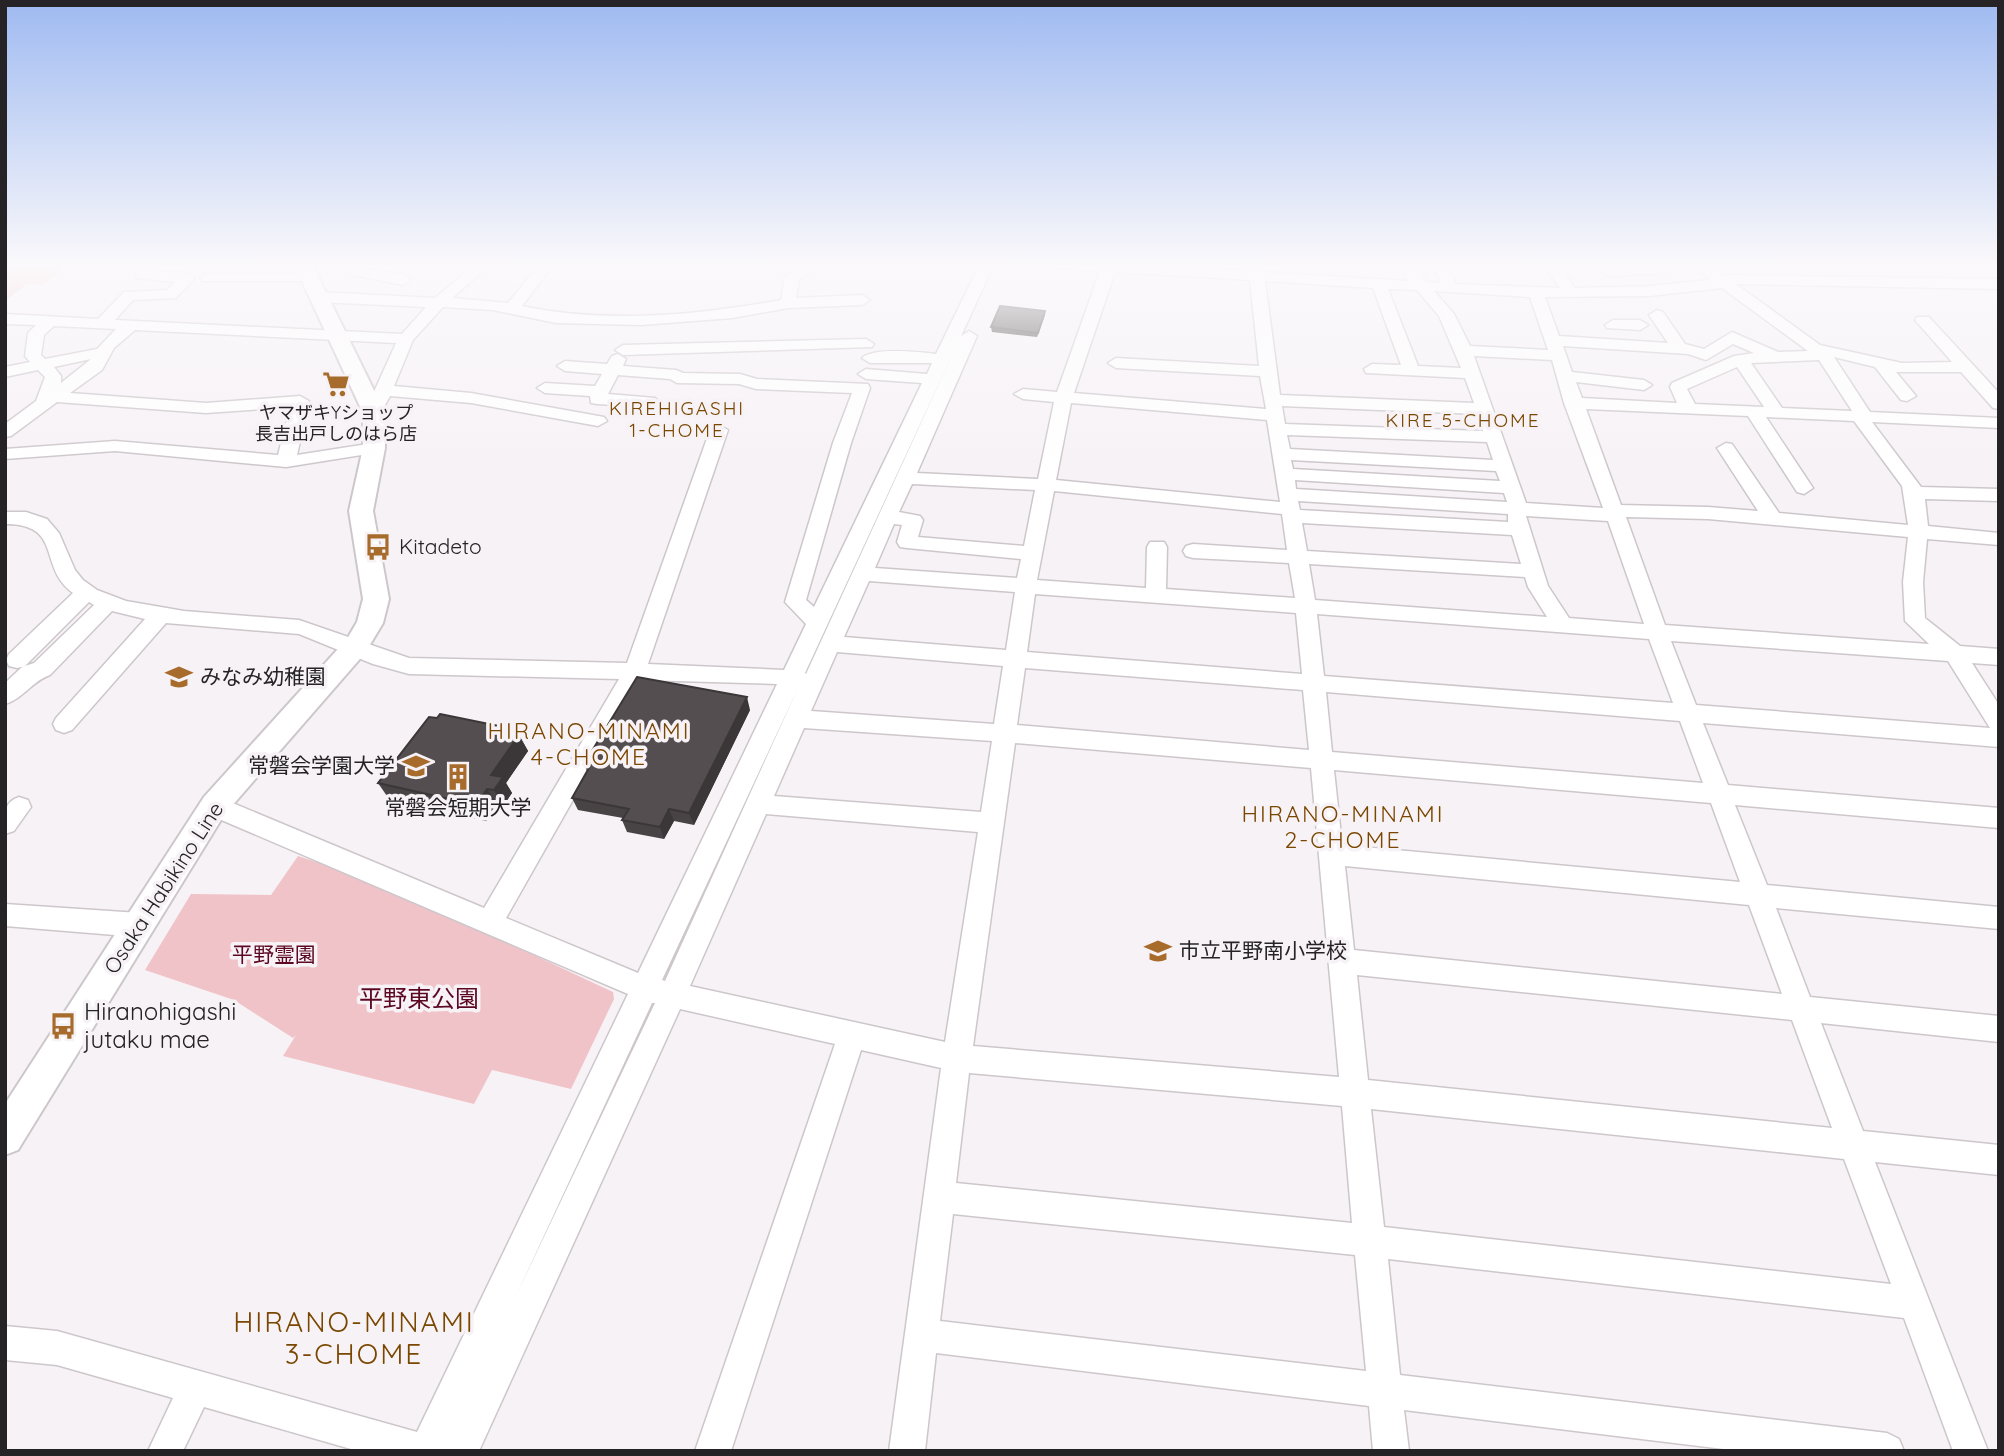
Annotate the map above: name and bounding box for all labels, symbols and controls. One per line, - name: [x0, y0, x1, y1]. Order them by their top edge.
- supermarket icon: ヤマザキYショップ 長吉出戸しのはら店: [321, 369, 351, 399]
- district label: KIREHIGASHI 1-CHOME: [609, 396, 745, 442]
- place label: ヤマザキYショップ 長吉出戸しのはら店: [255, 401, 417, 445]
- district label: KIRE 5-CHOME: [1385, 408, 1541, 432]
- bus stop icon: Kitadeto: [363, 532, 393, 562]
- place label: Kitadeto: [399, 533, 482, 559]
- school or university icon: みなみ幼稚園: [164, 662, 194, 692]
- place label: みなみ幼稚園: [200, 663, 326, 689]
- district label: HIRANO-MINAMI 4-CHOME: [487, 716, 691, 771]
- school or university icon: 常磐会学園大学: [401, 751, 431, 781]
- place label: 常磐会学園大学: [248, 752, 395, 778]
- building icon: 常磐会短期大学: [443, 762, 473, 792]
- place label: 常磐会短期大学: [385, 794, 532, 820]
- street label: Osaka Habikino Line: [98, 797, 228, 978]
- district label: HIRANO-MINAMI 2-CHOME: [1241, 799, 1445, 854]
- school or university icon: 市立平野南小学校: [1143, 936, 1173, 966]
- place label: 市立平野南小学校: [1179, 937, 1347, 963]
- park label: 平野霊園: [232, 941, 316, 967]
- park label: 平野東公園: [359, 983, 479, 1013]
- place label: Hiranohigashi jutaku mae: [83, 996, 236, 1054]
- bus stop icon: Hiranohigashi jutaku mae: [48, 1011, 78, 1041]
- district label: HIRANO-MINAMI 3-CHOME: [233, 1304, 475, 1371]

